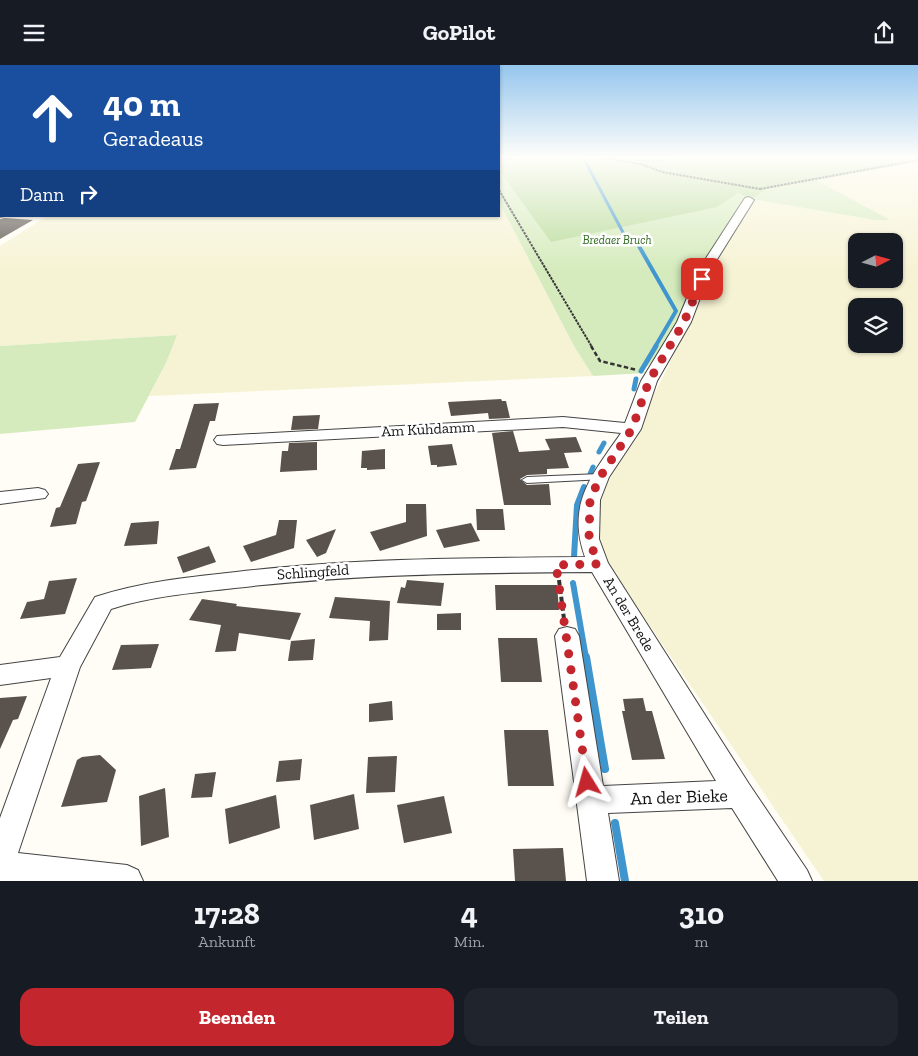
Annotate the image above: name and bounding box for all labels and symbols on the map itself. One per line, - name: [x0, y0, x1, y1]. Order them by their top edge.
- park label: Bredaer Bruch: [582, 233, 652, 247]
- north arrow: [848, 233, 902, 287]
- pin: [681, 258, 723, 300]
- street label: Am Kuhdamm: [381, 418, 475, 440]
- street label: Schlingfeld: [276, 560, 350, 583]
- street label: An der Brede: [600, 573, 658, 655]
- position arrow: [560, 755, 612, 807]
- street label: An der Bieke: [630, 784, 728, 810]

